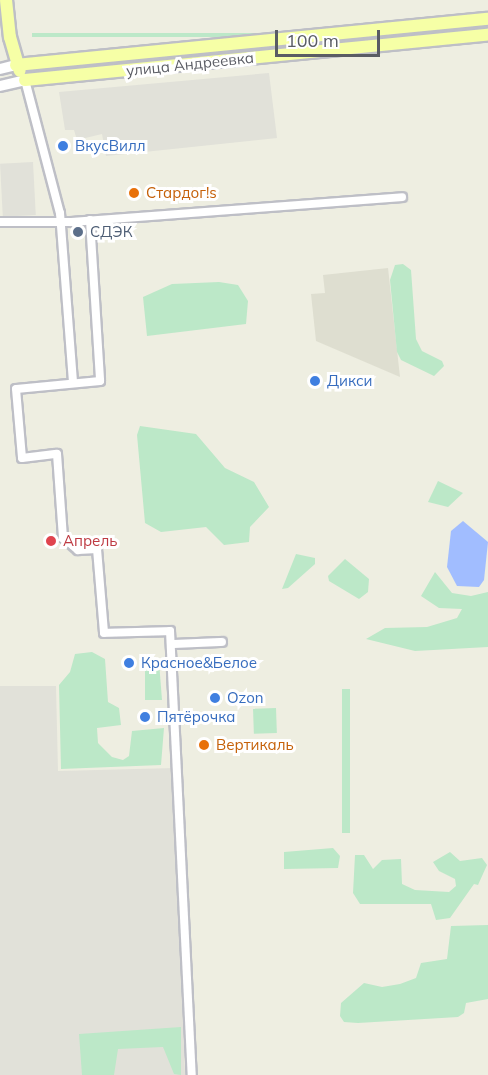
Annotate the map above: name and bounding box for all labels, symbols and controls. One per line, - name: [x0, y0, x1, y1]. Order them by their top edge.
- scale bar: [278, 18, 383, 56]
- text: 100 m: [286, 29, 339, 52]
- street label: улица Андреевка: [125, 48, 255, 80]
- place label: ВкусВилл: [75, 137, 146, 155]
- marker: ВкусВилл: [56, 139, 70, 153]
- place label: Стардог!s: [146, 184, 217, 202]
- marker: Стардог!s: [127, 186, 141, 200]
- place label: СДЭК: [90, 223, 132, 241]
- marker: СДЭК: [71, 225, 85, 239]
- place label: Дикси: [327, 372, 373, 390]
- marker: Дикси: [308, 374, 322, 388]
- place label: Апрель: [63, 532, 117, 550]
- marker: Апрель: [44, 534, 58, 548]
- place label: Красное&Белое: [141, 654, 257, 672]
- marker: Красное&Белое: [122, 656, 136, 670]
- place label: Ozon: [227, 689, 264, 707]
- marker: Ozon: [208, 691, 222, 705]
- place label: Пятёрочка: [157, 708, 235, 726]
- marker: Пятёрочка: [138, 710, 152, 724]
- place label: Вертикаль: [216, 736, 294, 754]
- marker: Вертикаль: [197, 738, 211, 752]

